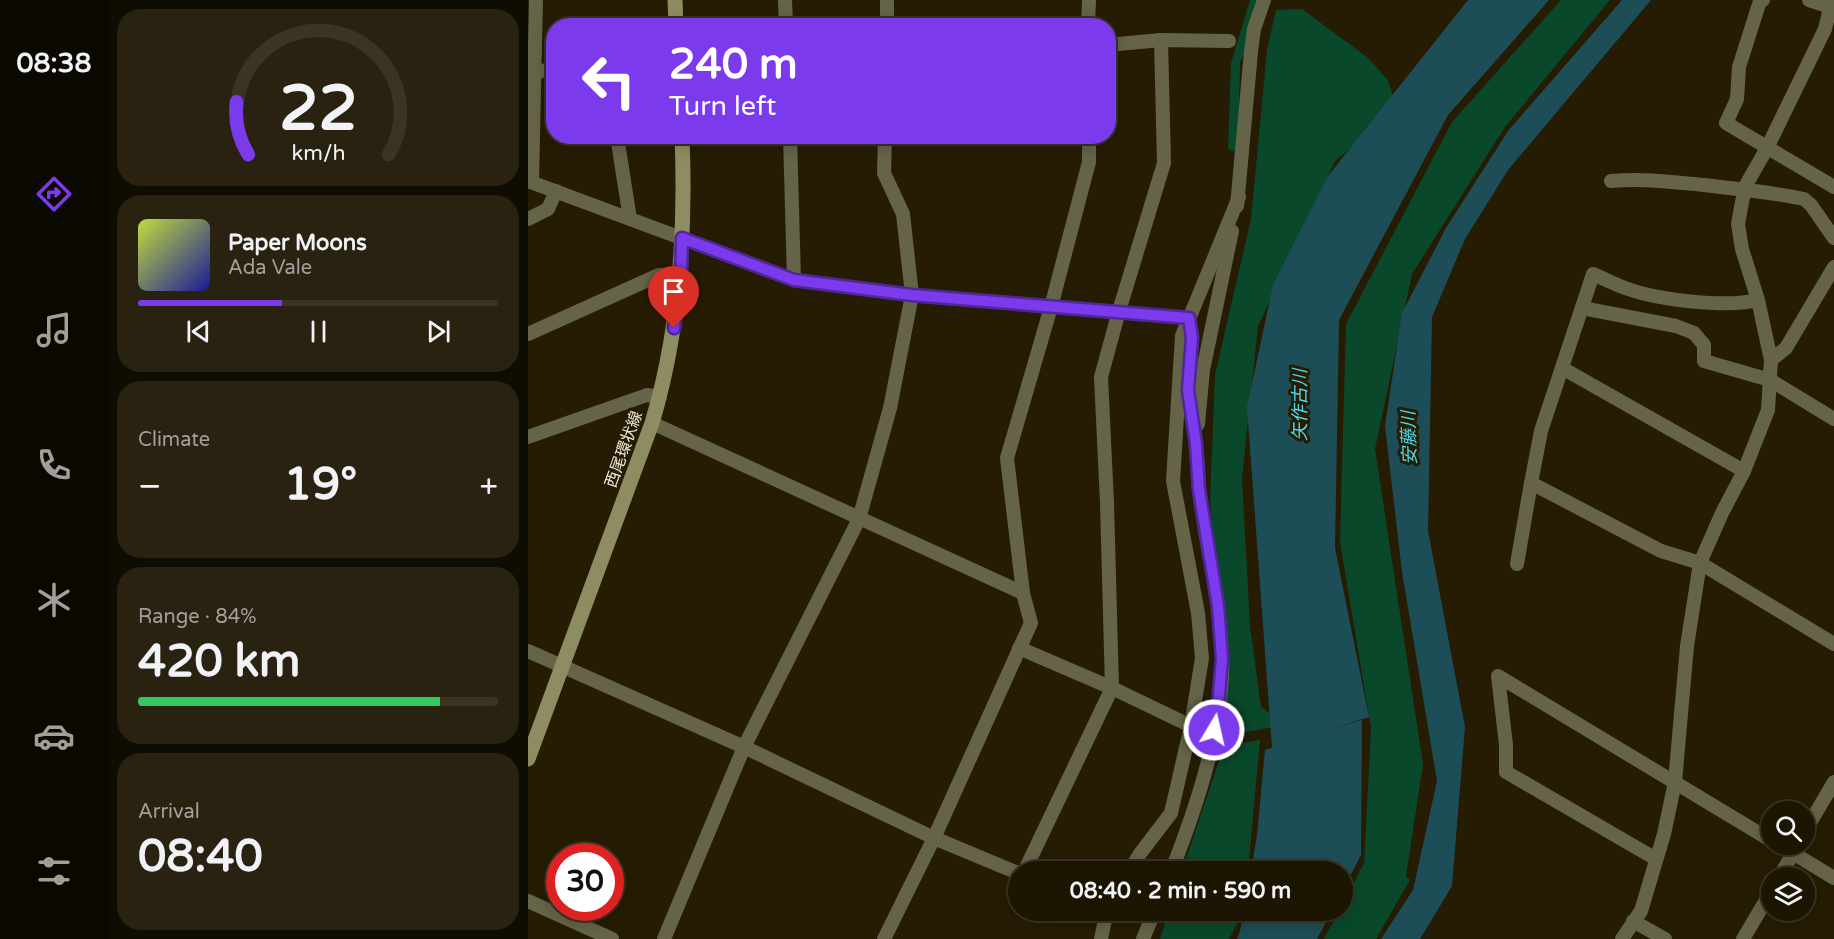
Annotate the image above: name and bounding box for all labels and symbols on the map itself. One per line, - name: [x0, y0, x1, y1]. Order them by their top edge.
- pin: [648, 266, 699, 328]
- water label: 矢作古川: [1289, 367, 1311, 441]
- street label: 西尾環状線: [601, 408, 647, 490]
- water label: 安藤川: [1397, 409, 1421, 465]
- position arrow: [1182, 698, 1246, 762]
- speed limit sign: 30: [546, 843, 624, 921]

